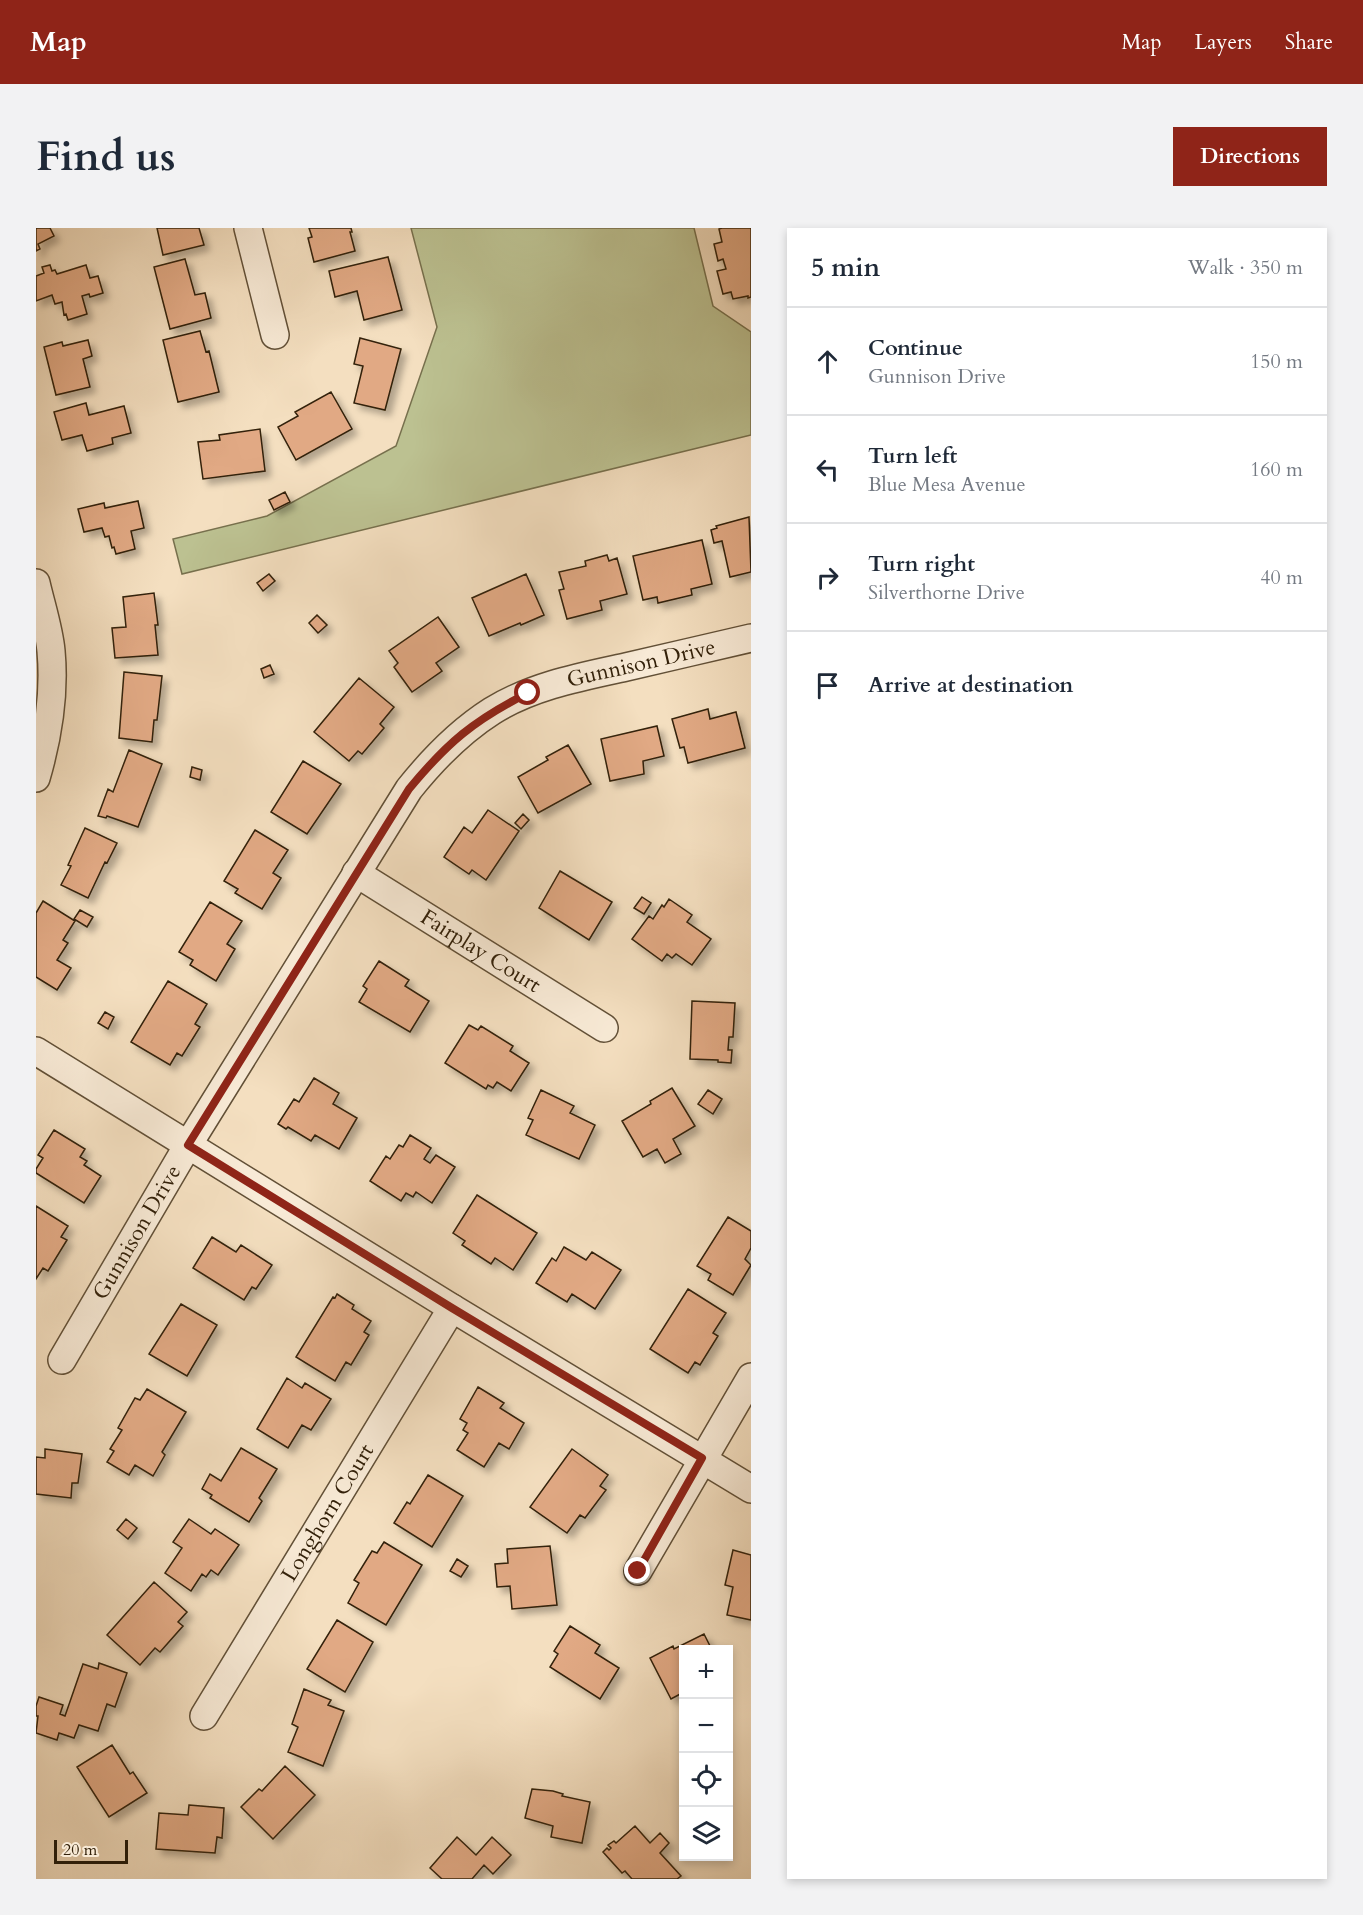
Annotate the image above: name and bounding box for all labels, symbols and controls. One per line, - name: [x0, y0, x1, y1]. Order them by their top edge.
- text: Map: [30, 23, 87, 61]
- text: Map: [1122, 28, 1162, 57]
- text: Layers: [1195, 28, 1252, 57]
- text: Share: [1285, 28, 1333, 57]
- button: Directions: [1173, 127, 1327, 186]
- text: Find us: [36, 128, 176, 185]
- text: 5 min: [811, 250, 880, 285]
- text: Walk · 350 m: [1188, 254, 1303, 281]
- text: Continue: [868, 333, 963, 363]
- icon: ahead: [811, 345, 844, 378]
- text: 150 m: [1250, 348, 1303, 375]
- text: Gunnison Drive: [868, 363, 1006, 390]
- text: Turn left: [868, 441, 957, 471]
- icon: left: [811, 453, 844, 486]
- text: 160 m: [1250, 456, 1303, 483]
- text: Blue Mesa Avenue: [868, 471, 1026, 498]
- text: Turn right: [868, 549, 975, 579]
- icon: right: [811, 561, 844, 594]
- text: 40 m: [1260, 564, 1303, 591]
- text: Silverthorne Drive: [868, 579, 1025, 606]
- street label: Gunnison Drive: [564, 632, 718, 695]
- icon: arrive: [811, 669, 844, 702]
- text: Arrive at destination: [868, 670, 1073, 700]
- route start: [514, 679, 540, 705]
- street label: Fairplay Court: [415, 902, 547, 1000]
- street label: Gunnison Drive: [86, 1159, 188, 1305]
- street label: Longhorn Court: [274, 1438, 381, 1587]
- route end: [624, 1557, 650, 1583]
- map controls: [679, 1645, 733, 1861]
- button: +: [679, 1645, 733, 1699]
- button: −: [679, 1699, 733, 1753]
- button: locate: [679, 1753, 733, 1807]
- button: layers: [679, 1807, 733, 1861]
- scale bar: [54, 1837, 128, 1864]
- text: 20 m: [63, 1839, 97, 1861]

